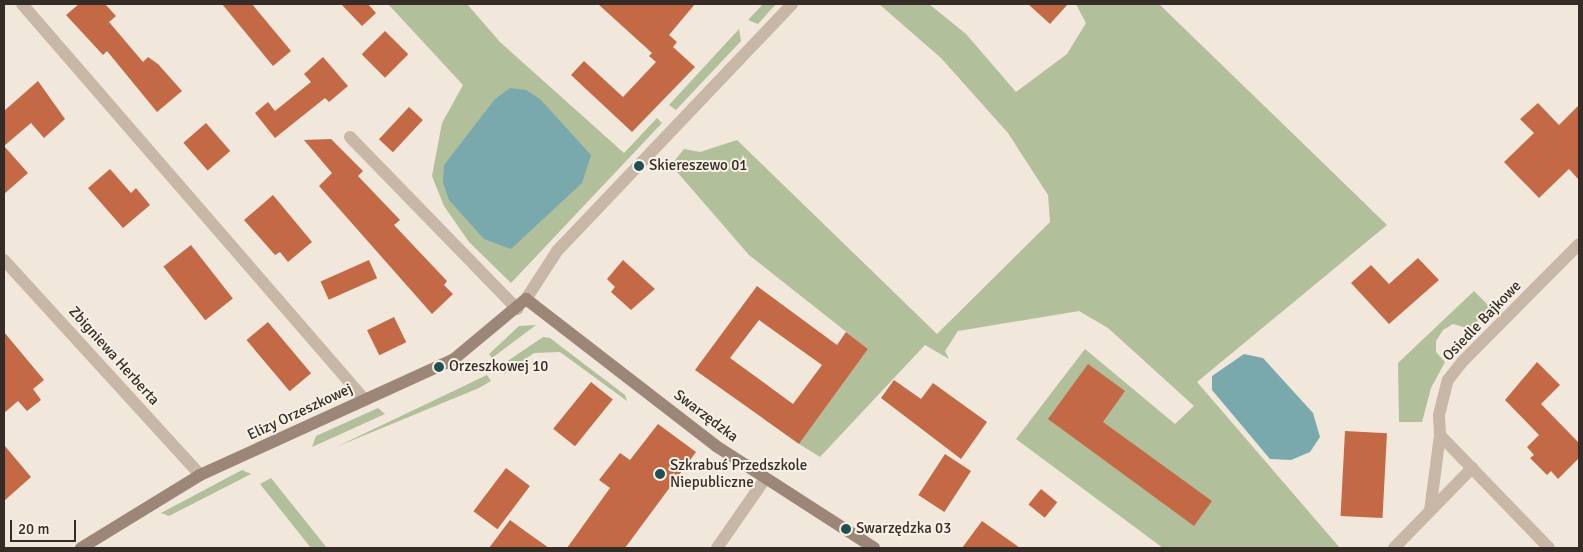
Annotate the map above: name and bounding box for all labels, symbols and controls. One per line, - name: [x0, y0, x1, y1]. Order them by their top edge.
- place label: Skiereszewo 01: [649, 157, 747, 175]
- marker: Skiereszewo 01: [633, 160, 645, 172]
- street label: Osiedle Bajkowe: [1439, 277, 1525, 365]
- street label: Zbigniewa Herberta: [65, 303, 163, 409]
- place label: Orzeszkowej 10: [449, 358, 548, 376]
- marker: Orzeszkowej 10: [433, 361, 445, 373]
- street label: Elizy Orzeszkowej: [245, 380, 355, 444]
- street label: Swarzędzka: [670, 386, 742, 446]
- place label: Szkrabuś Przedszkole Niepubliczne: [670, 456, 807, 491]
- marker: Szkrabuś Przedszkole Niepubliczne: [654, 468, 666, 480]
- scale bar: [12, 510, 79, 542]
- text: 20 m: [18, 520, 49, 538]
- place label: Swarzędzka 03: [856, 520, 951, 538]
- marker: Swarzędzka 03: [840, 523, 852, 535]

